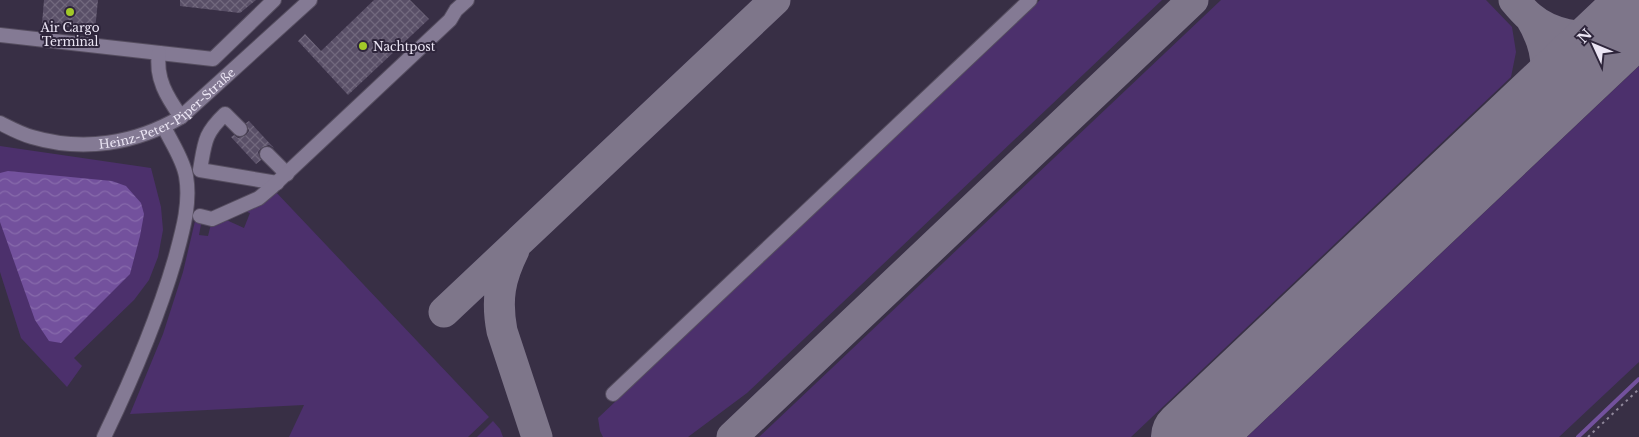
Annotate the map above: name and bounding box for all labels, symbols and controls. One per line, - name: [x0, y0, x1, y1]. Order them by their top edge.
- marker: Air Cargo Terminal: [64, 6, 76, 18]
- place label: Air Cargo Terminal: [39, 20, 100, 49]
- north arrow: [1569, 20, 1619, 70]
- text: N: [1574, 25, 1596, 47]
- place label: Nachtpost: [373, 39, 436, 54]
- marker: Nachtpost: [357, 40, 369, 52]
- street label: Heinz-Peter-Piper-Straße: [98, 64, 238, 151]

